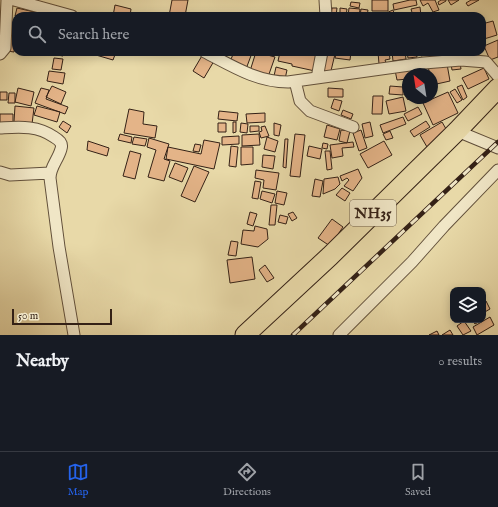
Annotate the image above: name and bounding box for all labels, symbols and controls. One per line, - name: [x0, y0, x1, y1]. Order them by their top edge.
- search box: [12, 12, 486, 56]
- icon: search: [26, 23, 48, 45]
- text: Search here: [58, 25, 129, 44]
- north arrow: [402, 68, 438, 104]
- road number: NH35: [350, 200, 396, 226]
- map controls: [450, 287, 486, 323]
- button: layers: [450, 287, 486, 323]
- scale bar: [12, 307, 112, 326]
- text: 50 m: [18, 309, 38, 323]
- text: Nearby: [16, 351, 69, 372]
- text: 0 results: [438, 353, 482, 370]
- tab: Map: [67, 461, 89, 499]
- tab: Directions: [223, 461, 271, 499]
- tab: Saved: [405, 461, 431, 499]

